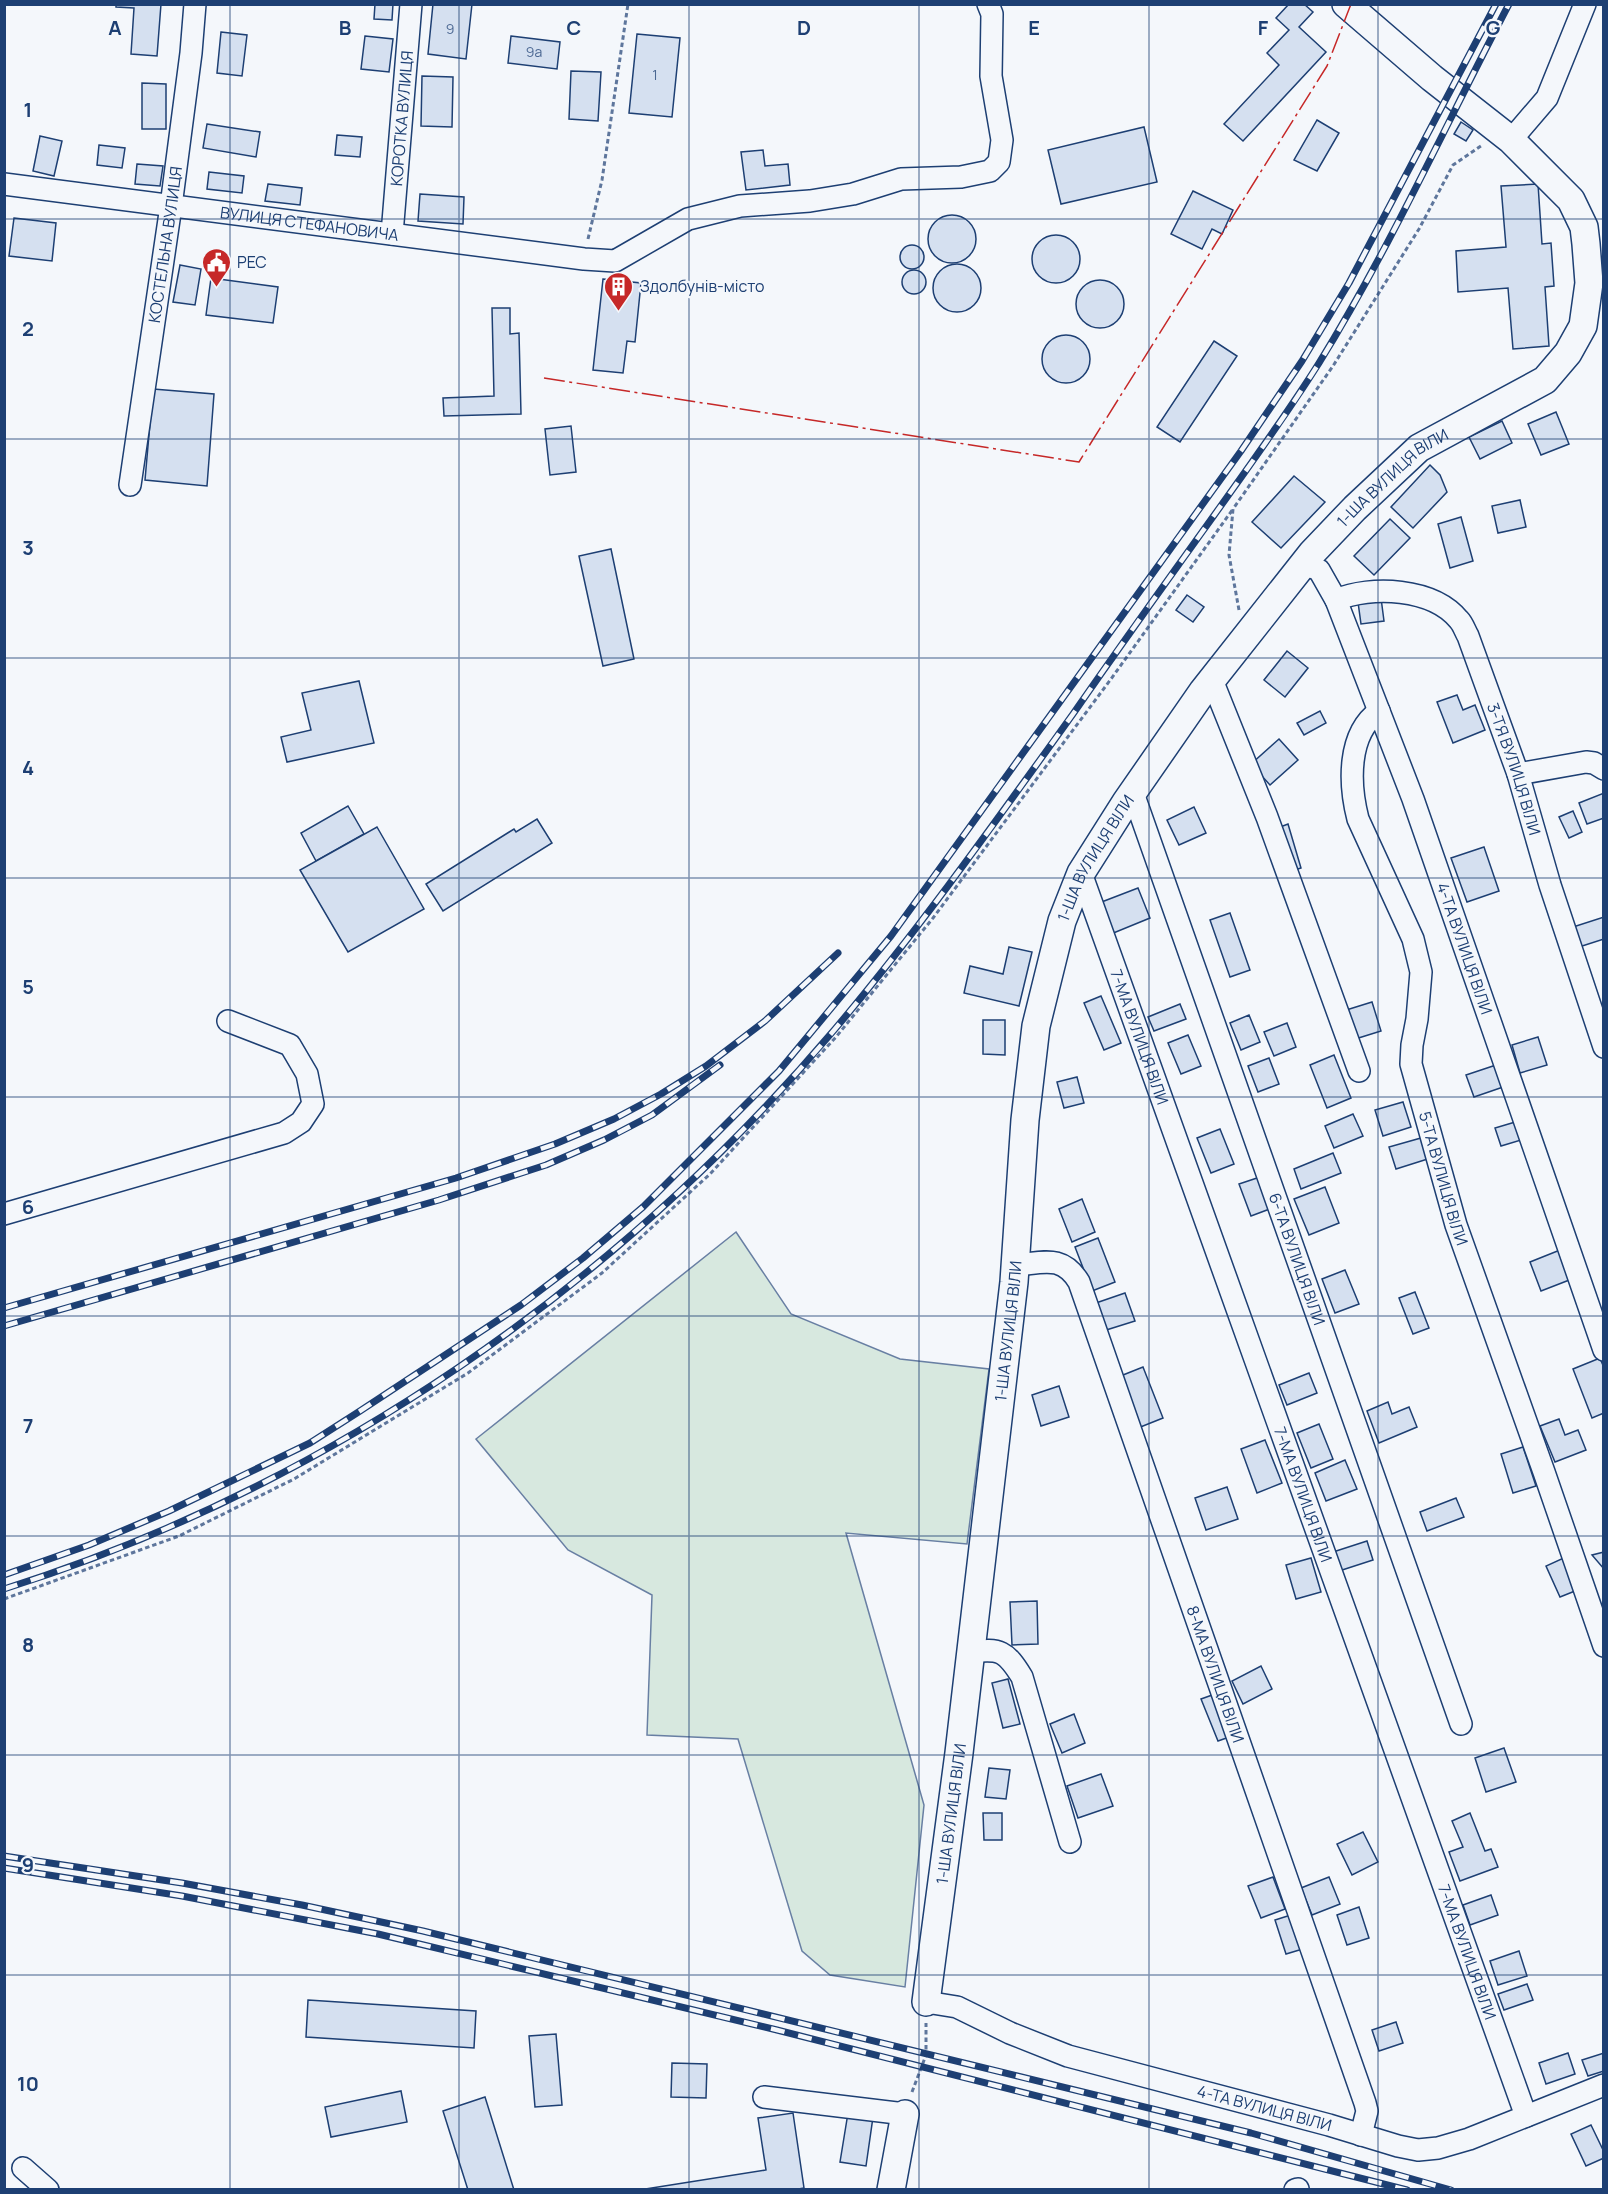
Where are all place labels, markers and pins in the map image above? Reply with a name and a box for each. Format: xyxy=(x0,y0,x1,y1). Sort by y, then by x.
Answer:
public building icon: РЕС xyxy=(200,246,232,288)
place label: РЕС xyxy=(237,251,267,273)
building icon: Здолбунів-місто xyxy=(603,270,635,312)
place label: Здолбунів-місто xyxy=(640,275,765,297)

